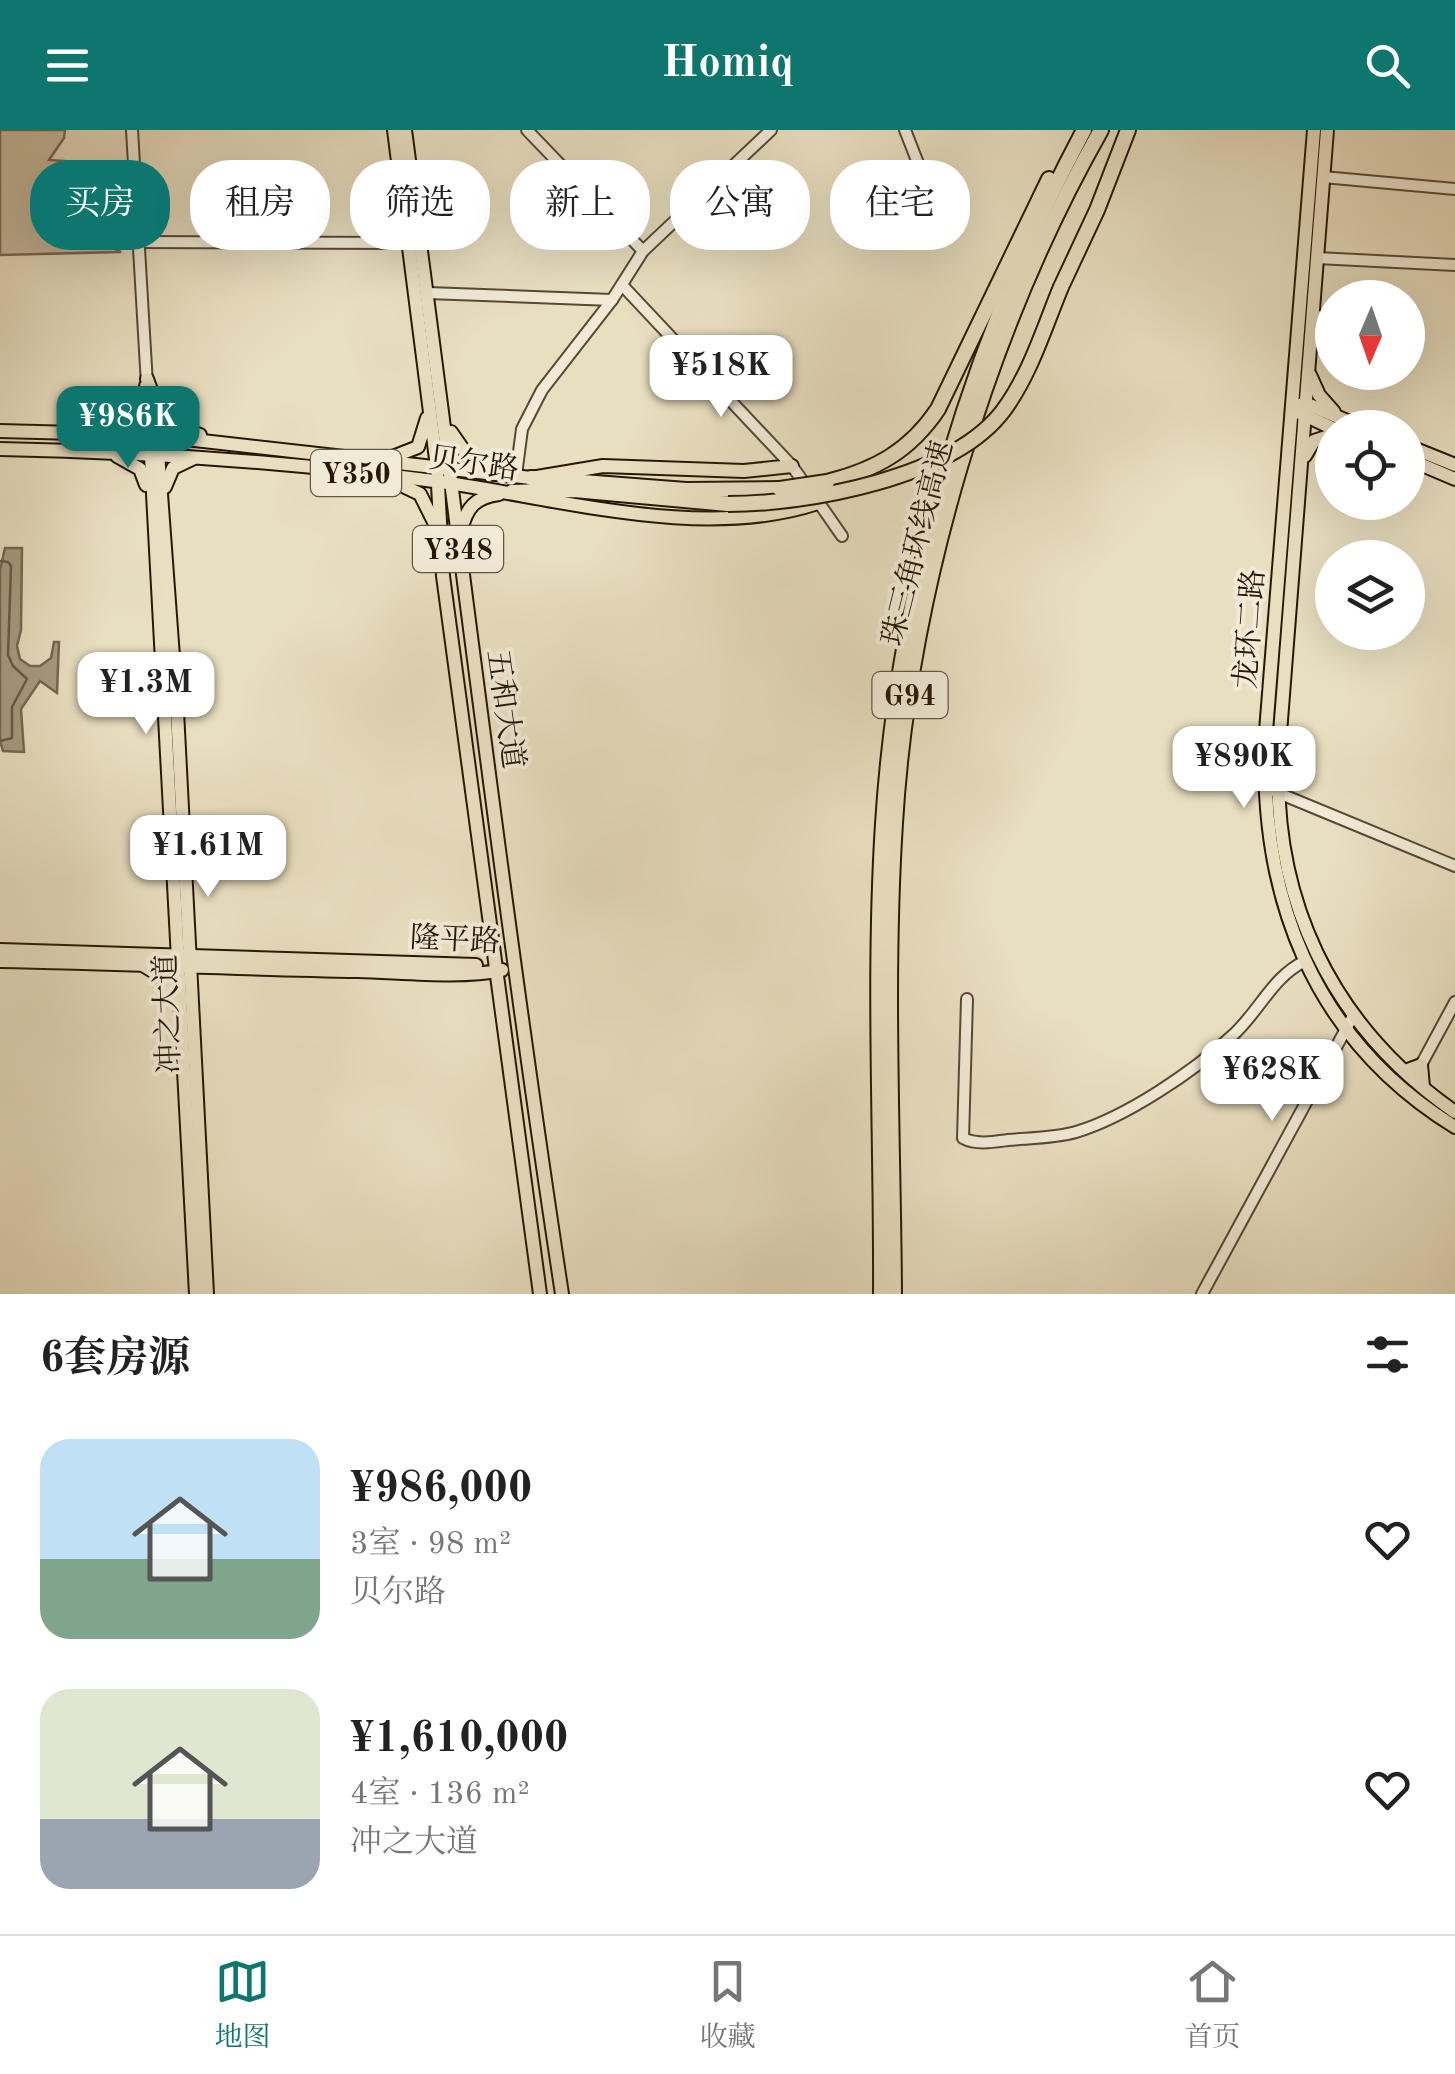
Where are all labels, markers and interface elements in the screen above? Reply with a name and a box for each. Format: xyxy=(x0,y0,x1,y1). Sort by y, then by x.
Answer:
icon: menu xyxy=(40,38,95,93)
icon: search xyxy=(1360,38,1415,93)
text: Homiq xyxy=(661,42,794,87)
chip: 买房 xyxy=(30,160,170,250)
chip: 租房 xyxy=(190,160,330,250)
chip: 筛选 xyxy=(350,160,490,250)
chip: 新上 xyxy=(510,160,650,250)
chip: 公寓 xyxy=(670,160,810,250)
chip: 住宅 xyxy=(830,160,970,250)
north arrow xyxy=(1315,280,1425,390)
map controls xyxy=(1315,280,1425,650)
pin: ¥518K xyxy=(651,335,791,420)
text: ¥518K xyxy=(672,351,770,383)
pin: ¥986K xyxy=(58,386,198,471)
text: ¥986K xyxy=(79,402,177,434)
button: locate xyxy=(1315,410,1425,520)
street label: 珠三角环线高速 xyxy=(876,437,959,649)
street label: 贝尔路 xyxy=(427,441,521,486)
road number: Y350 xyxy=(311,450,401,496)
road number: Y348 xyxy=(413,526,503,572)
button: layers xyxy=(1315,540,1425,650)
street label: 龙环二路 xyxy=(1229,568,1270,690)
street label: 五和大道 xyxy=(481,647,530,771)
pin: ¥1.3M xyxy=(76,652,216,737)
text: ¥1.3M xyxy=(99,668,193,700)
road number: G94 xyxy=(872,672,948,718)
pin: ¥890K xyxy=(1174,726,1314,811)
text: ¥890K xyxy=(1195,742,1293,774)
pin: ¥1.61M xyxy=(127,815,289,900)
text: ¥1.61M xyxy=(152,831,264,863)
street label: 隆平路 xyxy=(409,921,501,958)
street label: 冲之大道 xyxy=(149,953,186,1075)
pin: ¥628K xyxy=(1202,1039,1342,1124)
text: ¥628K xyxy=(1223,1055,1321,1087)
icon: filters xyxy=(1360,1327,1415,1382)
text: 6套房源 xyxy=(40,1339,190,1381)
text: ¥986,000 xyxy=(350,1469,532,1511)
icon: home xyxy=(120,1479,240,1599)
icon: heart xyxy=(1360,1512,1415,1567)
text: 3室 · 98 m² xyxy=(350,1529,511,1561)
text: 贝尔路 xyxy=(350,1578,446,1610)
text: ¥1,610,000 xyxy=(350,1719,568,1761)
icon: home xyxy=(120,1729,240,1849)
icon: heart xyxy=(1360,1762,1415,1817)
text: 4室 · 136 m² xyxy=(350,1779,530,1811)
text: 冲之大道 xyxy=(350,1828,478,1860)
tab: 地图 xyxy=(214,1954,271,2057)
tab: 收藏 xyxy=(699,1954,756,2057)
tab: 首页 xyxy=(1184,1954,1241,2057)

